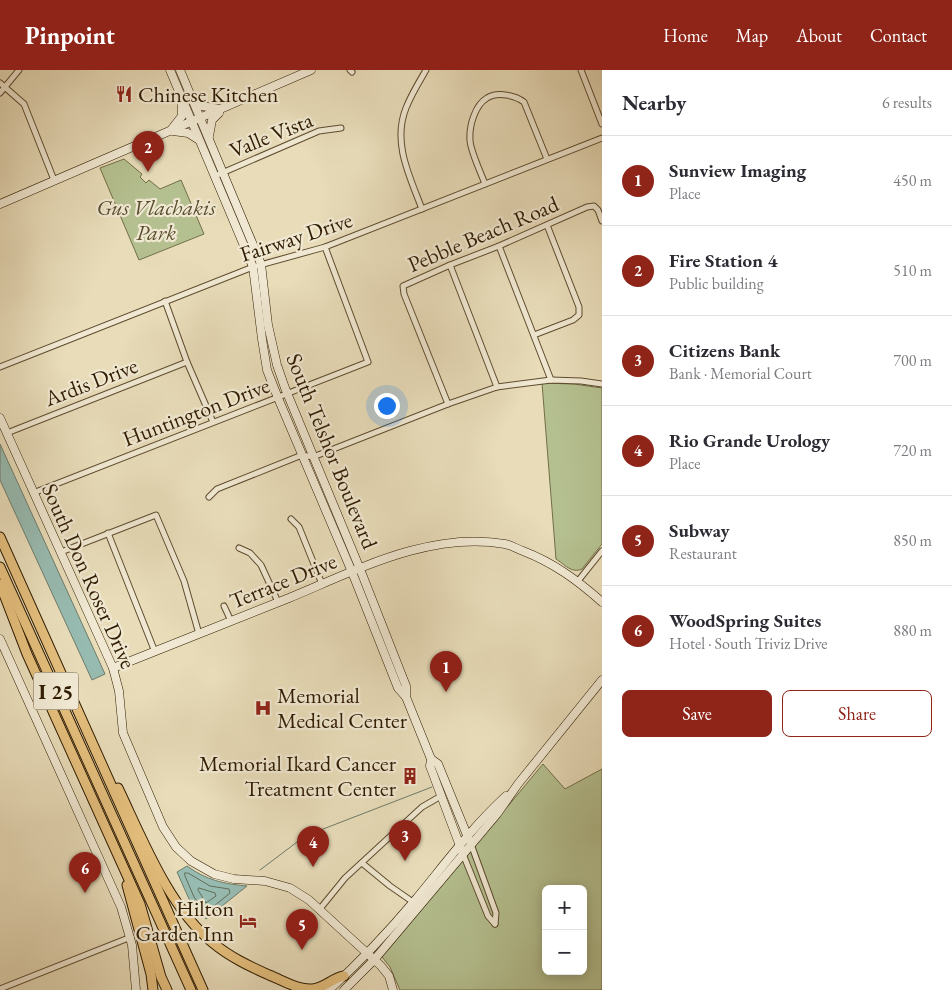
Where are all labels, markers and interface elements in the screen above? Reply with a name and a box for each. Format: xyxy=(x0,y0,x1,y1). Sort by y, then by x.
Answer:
text: Pinpoint xyxy=(25,20,115,51)
text: Home xyxy=(663,24,708,47)
text: Map xyxy=(736,24,768,47)
text: About xyxy=(796,24,842,47)
text: Contact xyxy=(870,24,927,47)
place label: Chinese Kitchen xyxy=(138,80,279,109)
restaurant icon: Chinese Kitchen xyxy=(114,84,134,104)
text: Nearby xyxy=(622,89,686,116)
text: 6 results xyxy=(882,92,932,113)
street label: Valle Vista xyxy=(225,105,317,165)
pin: 2 xyxy=(132,131,164,172)
text: Sunview Imaging xyxy=(669,158,806,183)
text: 1 xyxy=(634,170,642,191)
text: 450 m xyxy=(893,170,932,191)
text: Place xyxy=(669,183,701,204)
street label: Pebble Beach Road xyxy=(403,189,564,279)
park label: Gus Vlachakis Park xyxy=(97,193,216,247)
street label: Fairway Drive xyxy=(236,205,356,269)
text: Fire Station 4 xyxy=(669,248,777,273)
text: 2 xyxy=(634,260,642,281)
text: 510 m xyxy=(893,260,932,281)
text: Public building xyxy=(669,273,764,294)
text: Citizens Bank xyxy=(669,338,780,363)
street label: South Telshor Boulevard xyxy=(279,349,385,554)
text: 3 xyxy=(634,350,642,371)
text: 700 m xyxy=(893,350,932,371)
street label: Ardis Drive xyxy=(39,351,142,413)
text: Bank · Memorial Court xyxy=(669,363,812,384)
street label: Huntington Drive xyxy=(118,370,274,453)
your location xyxy=(374,393,400,419)
text: Rio Grande Urology xyxy=(669,428,830,453)
text: 4 xyxy=(634,440,642,461)
text: 720 m xyxy=(893,440,932,461)
text: Place xyxy=(669,453,701,474)
street label: South Don Roser Drive xyxy=(35,479,143,674)
text: Subway xyxy=(669,518,730,543)
text: 5 xyxy=(634,530,642,551)
text: 850 m xyxy=(893,530,932,551)
text: Restaurant xyxy=(669,543,737,564)
street label: Terrace Drive xyxy=(225,546,341,616)
text: WoodSpring Suites xyxy=(669,608,821,633)
text: 6 xyxy=(634,620,642,641)
text: 880 m xyxy=(893,620,932,641)
text: Hotel · South Triviz Drive xyxy=(669,633,828,654)
pin: 1 xyxy=(430,651,462,692)
road number: I 25 xyxy=(34,672,78,710)
place label: Memorial Medical Center xyxy=(277,681,408,735)
button: Save xyxy=(622,690,772,737)
button: Share xyxy=(782,690,932,737)
hospital icon: Memorial Medical Center xyxy=(253,698,273,718)
place label: Memorial Ikard Cancer Treatment Center xyxy=(199,749,397,803)
building icon: Memorial Ikard Cancer Treatment Center xyxy=(400,766,420,786)
pin: 3 xyxy=(389,820,421,861)
pin: 4 xyxy=(297,826,329,867)
pin: 6 xyxy=(69,852,101,893)
map controls xyxy=(542,885,587,975)
button: + xyxy=(542,885,587,930)
place label: Hilton Garden Inn xyxy=(135,894,234,948)
pin: 5 xyxy=(286,909,318,950)
hotel icon: Hilton Garden Inn xyxy=(238,911,258,931)
button: − xyxy=(542,930,587,975)

